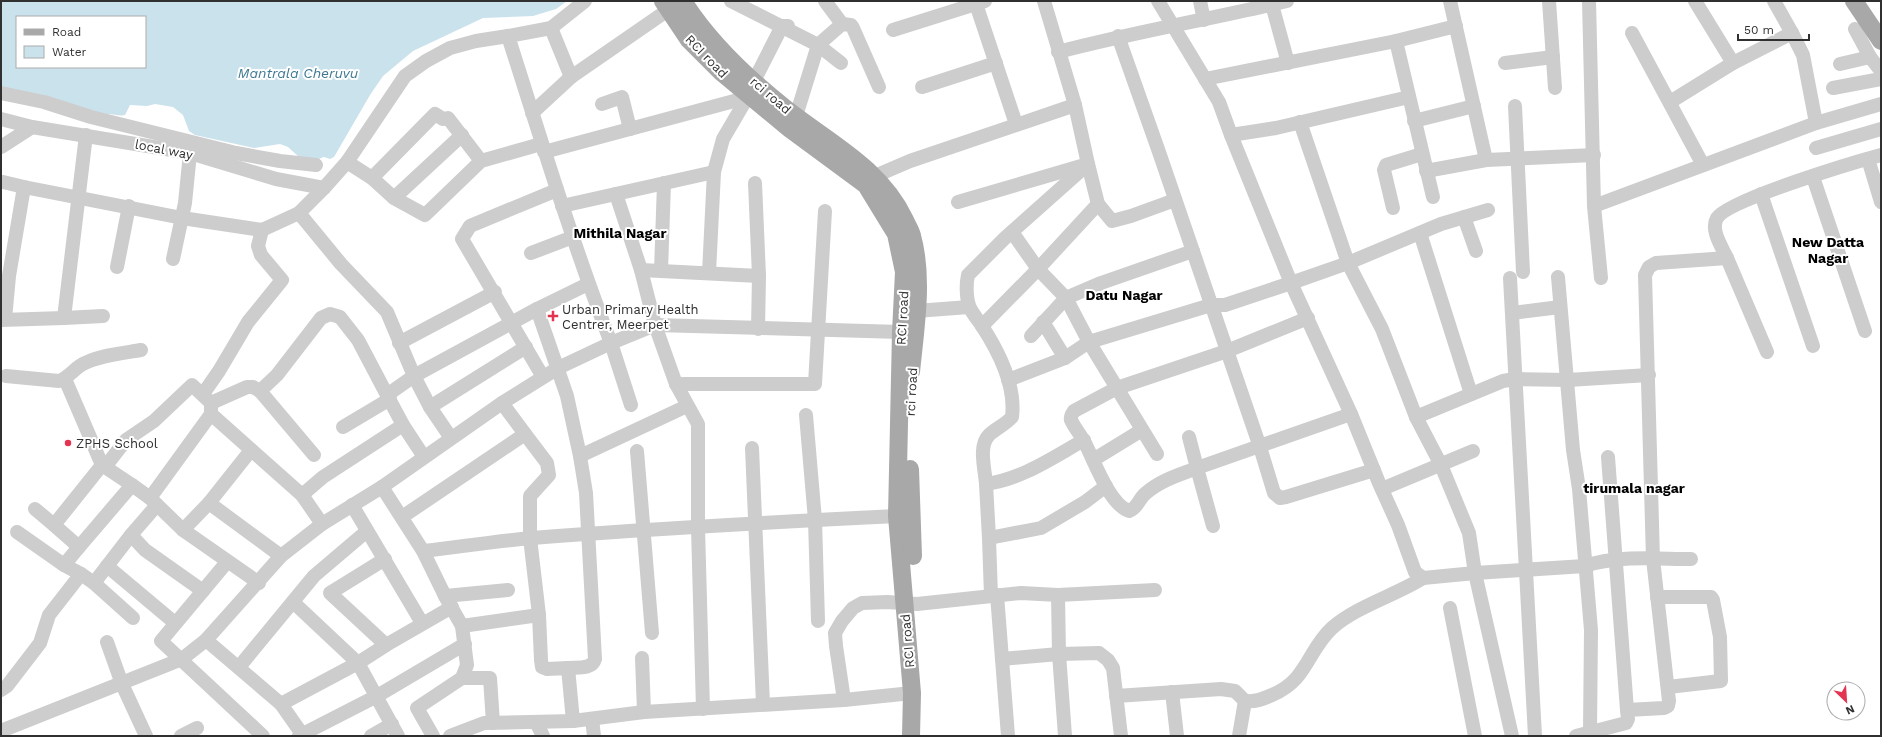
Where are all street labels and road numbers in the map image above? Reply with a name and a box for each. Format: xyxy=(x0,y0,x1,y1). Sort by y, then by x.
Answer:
street label: RCI road xyxy=(682,32,731,81)
street label: rci road xyxy=(747,74,794,117)
street label: local way xyxy=(134,137,194,162)
street label: RCI road xyxy=(894,291,911,345)
street label: rci road xyxy=(903,367,920,417)
street label: RCI road xyxy=(898,613,917,669)

